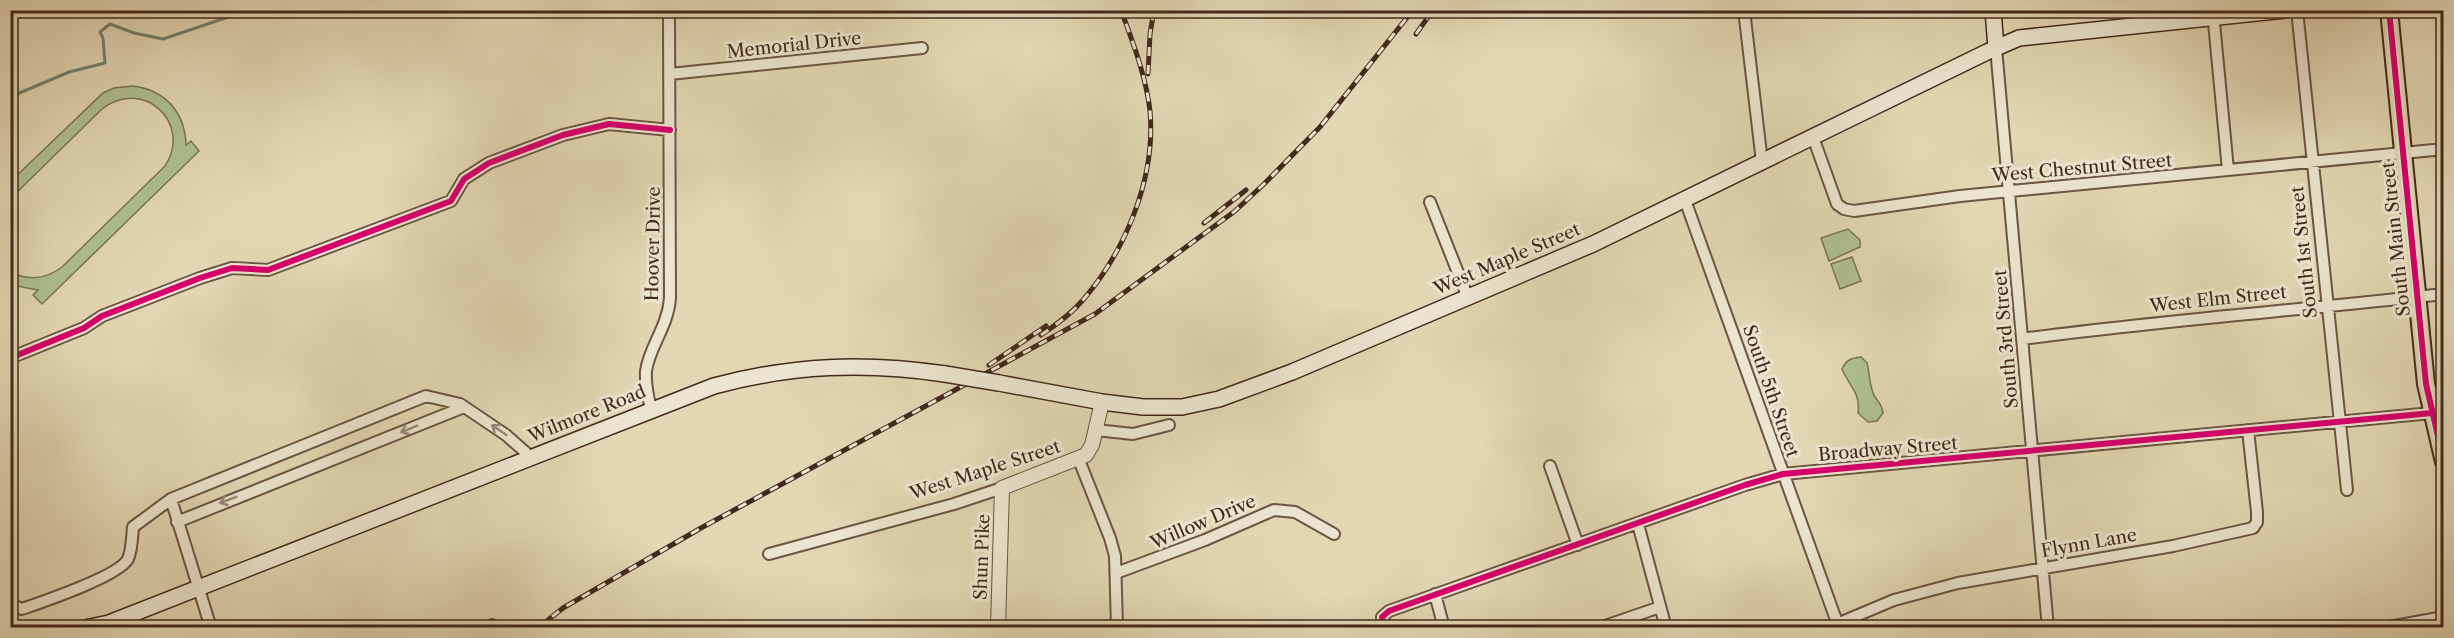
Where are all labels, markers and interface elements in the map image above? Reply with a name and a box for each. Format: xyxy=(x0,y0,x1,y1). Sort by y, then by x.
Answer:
street label: Memorial Drive xyxy=(726,27,862,63)
street label: West Chestnut Street xyxy=(1990,149,2174,187)
street label: South Main Street xyxy=(2377,160,2415,317)
street label: South 1st Street xyxy=(2286,184,2322,319)
street label: Hoover Drive xyxy=(641,186,665,302)
street label: West Maple Street xyxy=(1430,218,1584,300)
street label: South 3rd Street xyxy=(1989,268,2023,409)
street label: West Elm Street xyxy=(2147,281,2288,317)
street label: South 5th Street xyxy=(1738,322,1804,461)
street label: Wilmore Road xyxy=(524,380,649,448)
one-way arrow xyxy=(401,424,419,435)
one-way arrow xyxy=(491,424,508,436)
street label: Broadway Street xyxy=(1817,432,1959,466)
street label: West Maple Street xyxy=(906,435,1064,505)
street label: Willow Drive xyxy=(1146,490,1259,554)
one-way arrow xyxy=(219,496,238,507)
street label: Shun Pike xyxy=(969,513,995,601)
street label: Flynn Lane xyxy=(2039,524,2139,562)

